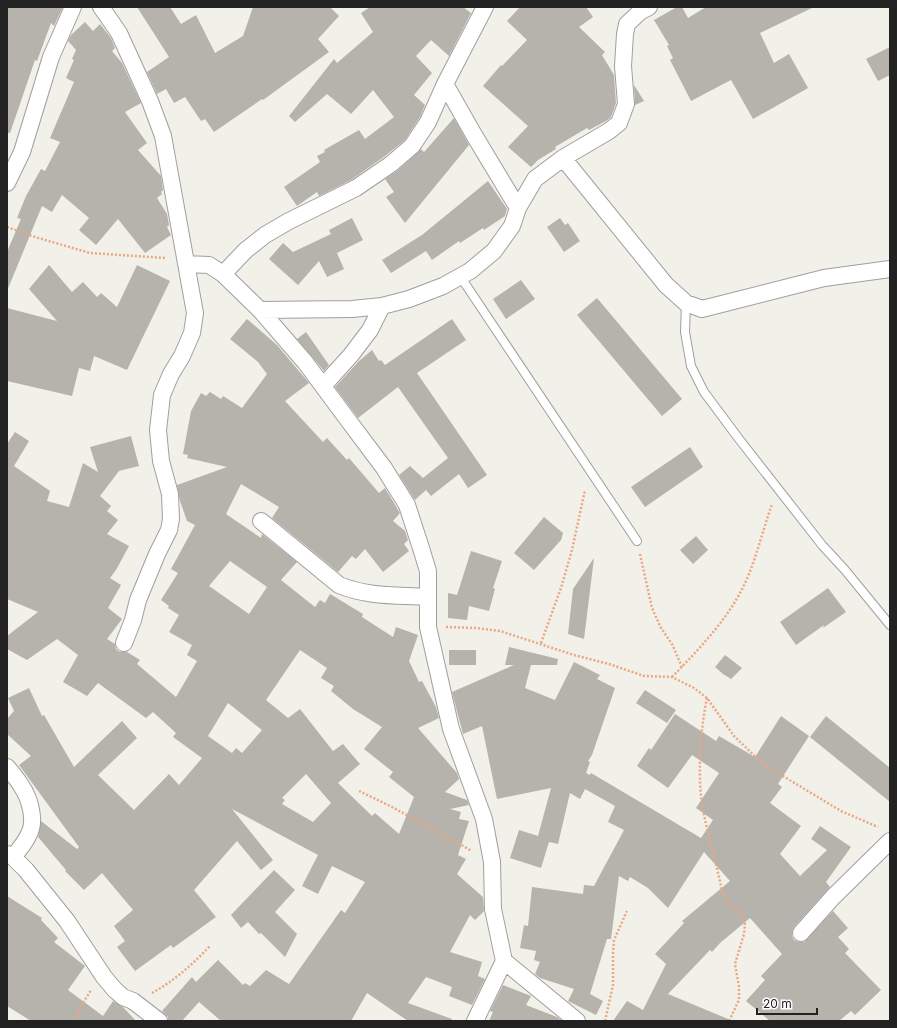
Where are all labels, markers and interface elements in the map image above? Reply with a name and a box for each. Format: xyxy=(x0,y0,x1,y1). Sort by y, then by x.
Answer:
scale bar xyxy=(757,990,817,1016)
text: 20 m xyxy=(763,996,792,1011)

